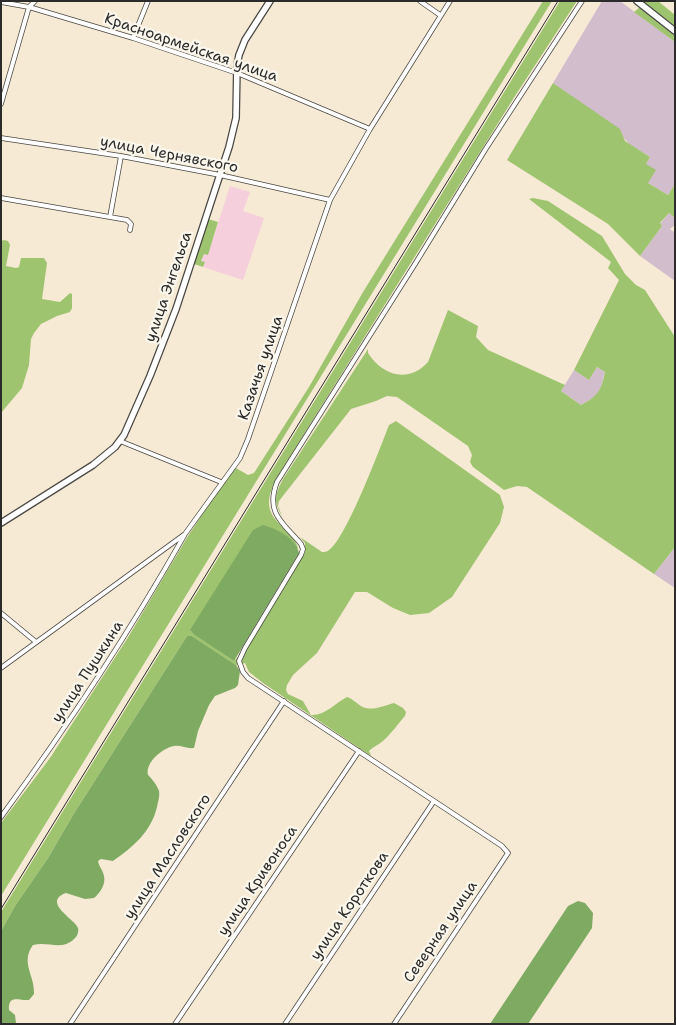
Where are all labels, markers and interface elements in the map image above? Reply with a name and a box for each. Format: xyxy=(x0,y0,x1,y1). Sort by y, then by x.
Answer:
street label: Красноармейская улица xyxy=(102,10,280,86)
street label: улица Чернявского xyxy=(98,133,240,177)
street label: улица Энгельса xyxy=(142,229,196,345)
street label: Казачья улица xyxy=(235,313,287,423)
street label: улица Пушкина xyxy=(48,618,128,726)
street label: улица Масловского xyxy=(121,791,215,923)
street label: улица Кривоноса xyxy=(214,822,302,940)
street label: улица Короткова xyxy=(307,848,393,964)
street label: Северная улица xyxy=(400,878,482,986)

